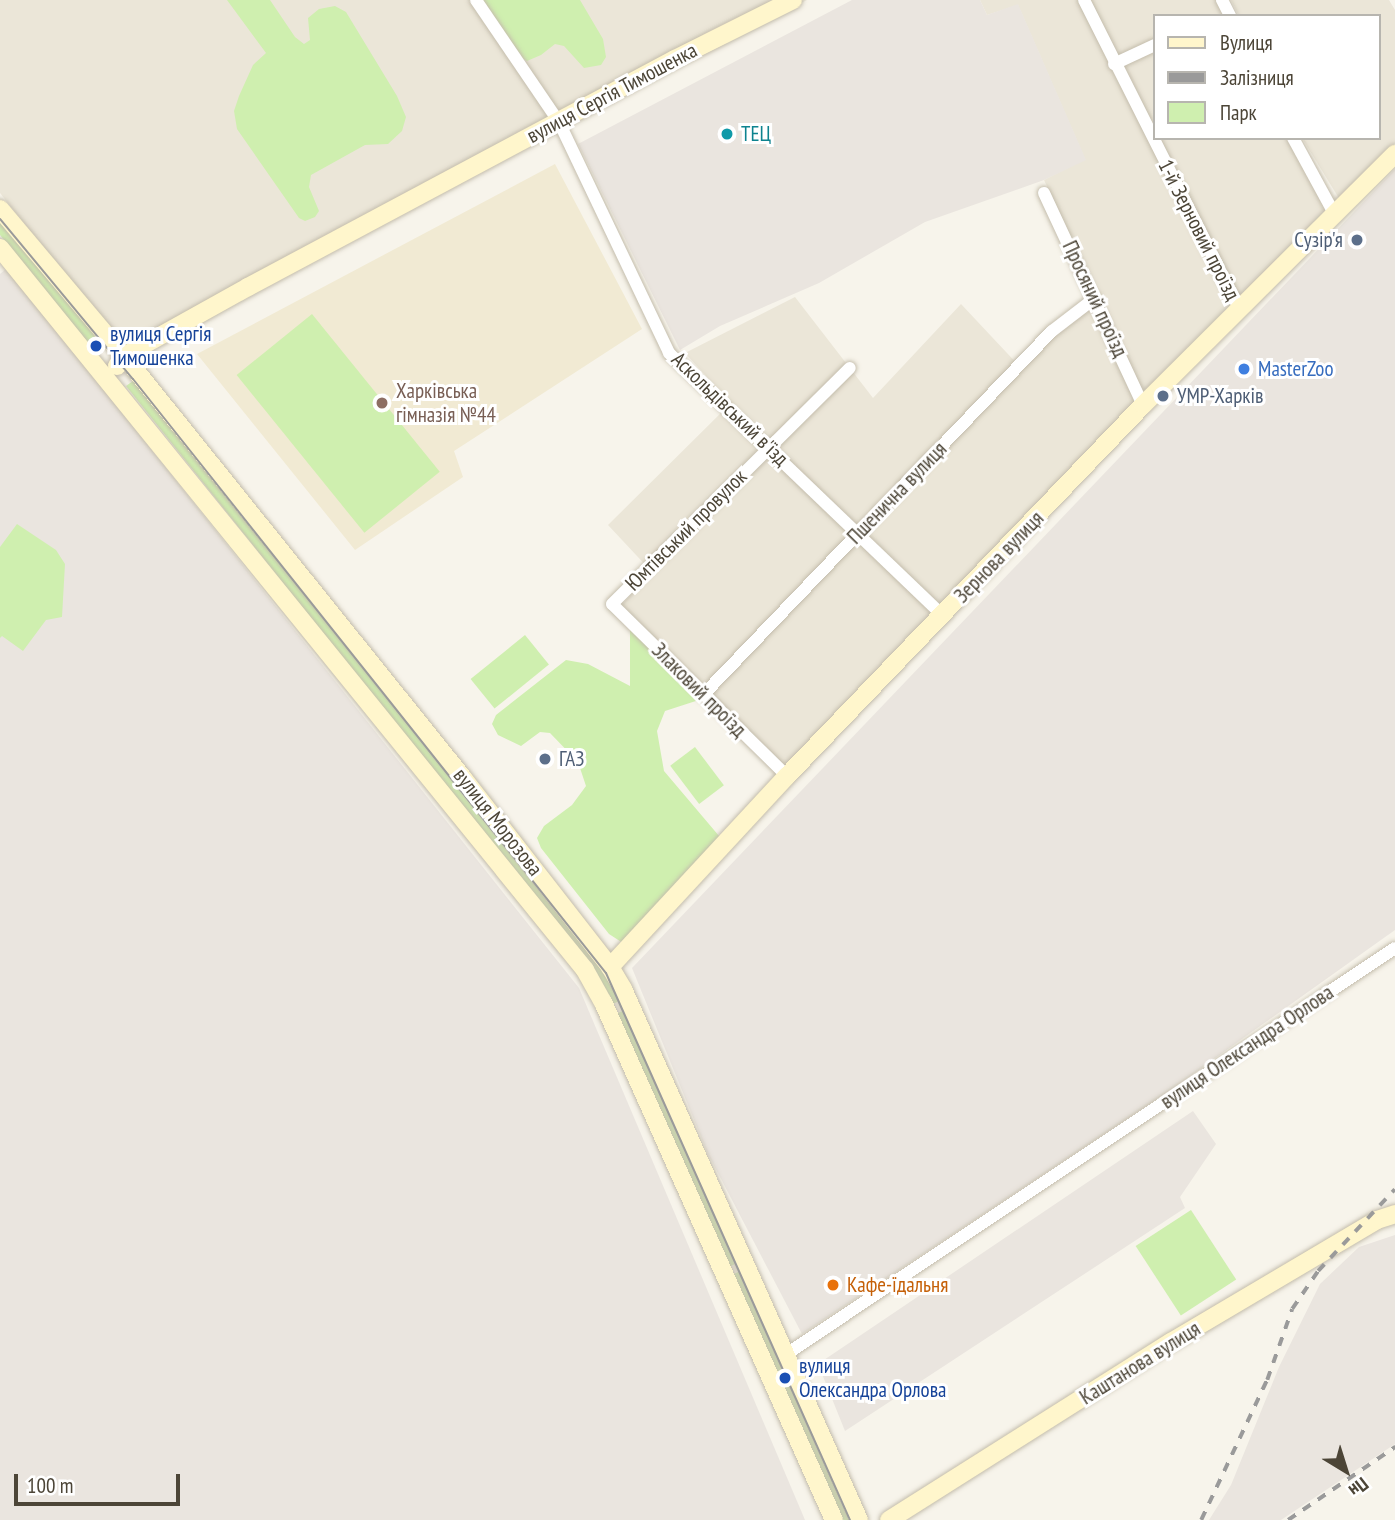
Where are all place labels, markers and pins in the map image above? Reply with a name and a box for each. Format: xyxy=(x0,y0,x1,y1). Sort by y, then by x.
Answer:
place label: ТЕЦ xyxy=(741,121,771,147)
marker: ТЕЦ xyxy=(719,126,735,142)
place label: Сузір'я xyxy=(1294,227,1343,253)
marker: Сузір'я xyxy=(1349,232,1365,248)
place label: вулиця Сергія Тимошенка xyxy=(110,321,211,371)
marker: вулиця Сергія Тимошенка xyxy=(88,338,104,354)
place label: MasterZoo xyxy=(1258,356,1333,382)
marker: MasterZoo xyxy=(1236,361,1252,377)
place label: Харківська гімназія №44 xyxy=(396,378,496,428)
place label: УМР-Харків xyxy=(1177,383,1263,409)
marker: УМР-Харків xyxy=(1155,388,1171,404)
marker: Харківська гімназія №44 xyxy=(374,395,390,411)
place label: ГАЗ xyxy=(559,746,584,772)
marker: ГАЗ xyxy=(537,751,553,767)
place label: Кафе-їдальня xyxy=(847,1272,948,1298)
marker: Кафе-їдальня xyxy=(825,1277,841,1293)
place label: вулиця Олександра Орлова xyxy=(799,1353,947,1403)
marker: вулиця Олександра Орлова xyxy=(777,1370,793,1386)

